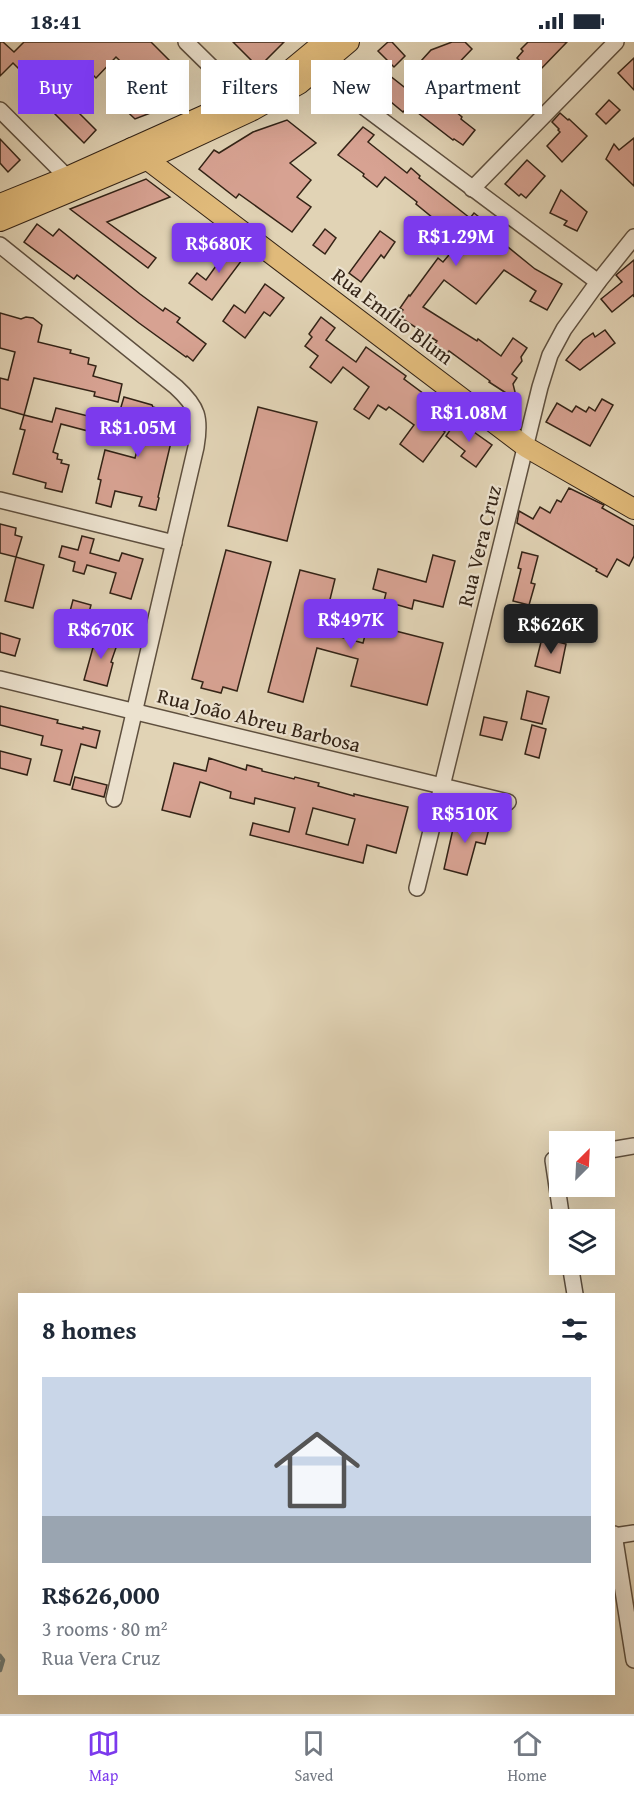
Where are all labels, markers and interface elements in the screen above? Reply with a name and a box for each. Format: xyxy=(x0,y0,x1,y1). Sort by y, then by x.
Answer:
text: 18:41 xyxy=(30,5,82,37)
chip: Buy xyxy=(18,60,94,114)
chip: Rent xyxy=(106,60,189,114)
chip: Filters xyxy=(201,60,299,114)
chip: New xyxy=(311,60,392,114)
chip: Apartment xyxy=(404,60,542,114)
pin: R$1.29M xyxy=(401,216,511,267)
text: R$1.29M xyxy=(418,221,494,250)
pin: R$680K xyxy=(170,223,268,274)
text: R$680K xyxy=(186,228,252,257)
street label: Rua Emílio Blum xyxy=(326,260,460,372)
pin: R$1.08M xyxy=(414,392,524,443)
text: R$1.08M xyxy=(431,397,507,426)
pin: R$1.05M xyxy=(83,407,193,458)
text: R$1.05M xyxy=(100,412,176,441)
street label: Rua Vera Cruz xyxy=(449,482,509,610)
pin: R$497K xyxy=(302,599,400,650)
text: R$497K xyxy=(318,604,384,633)
pin: R$626K xyxy=(502,604,600,655)
pin: R$670K xyxy=(52,609,150,660)
text: R$626K xyxy=(518,609,584,638)
text: R$670K xyxy=(68,614,134,643)
street label: Rua João Abreu Barbosa xyxy=(154,680,364,760)
pin: R$510K xyxy=(416,793,514,844)
text: R$510K xyxy=(432,798,498,827)
north arrow xyxy=(549,1131,615,1197)
map controls xyxy=(549,1131,615,1275)
button: layers xyxy=(549,1209,615,1275)
text: 8 homes xyxy=(42,1310,137,1349)
icon: filters xyxy=(558,1313,591,1346)
icon: home xyxy=(263,1416,371,1524)
text: R$626,000 xyxy=(42,1575,160,1614)
text: 3 rooms · 80 m² xyxy=(42,1614,168,1643)
text: Rua Vera Cruz xyxy=(42,1643,160,1672)
tab: Map xyxy=(87,1727,120,1787)
tab: Saved xyxy=(294,1727,333,1787)
tab: Home xyxy=(507,1727,547,1787)

